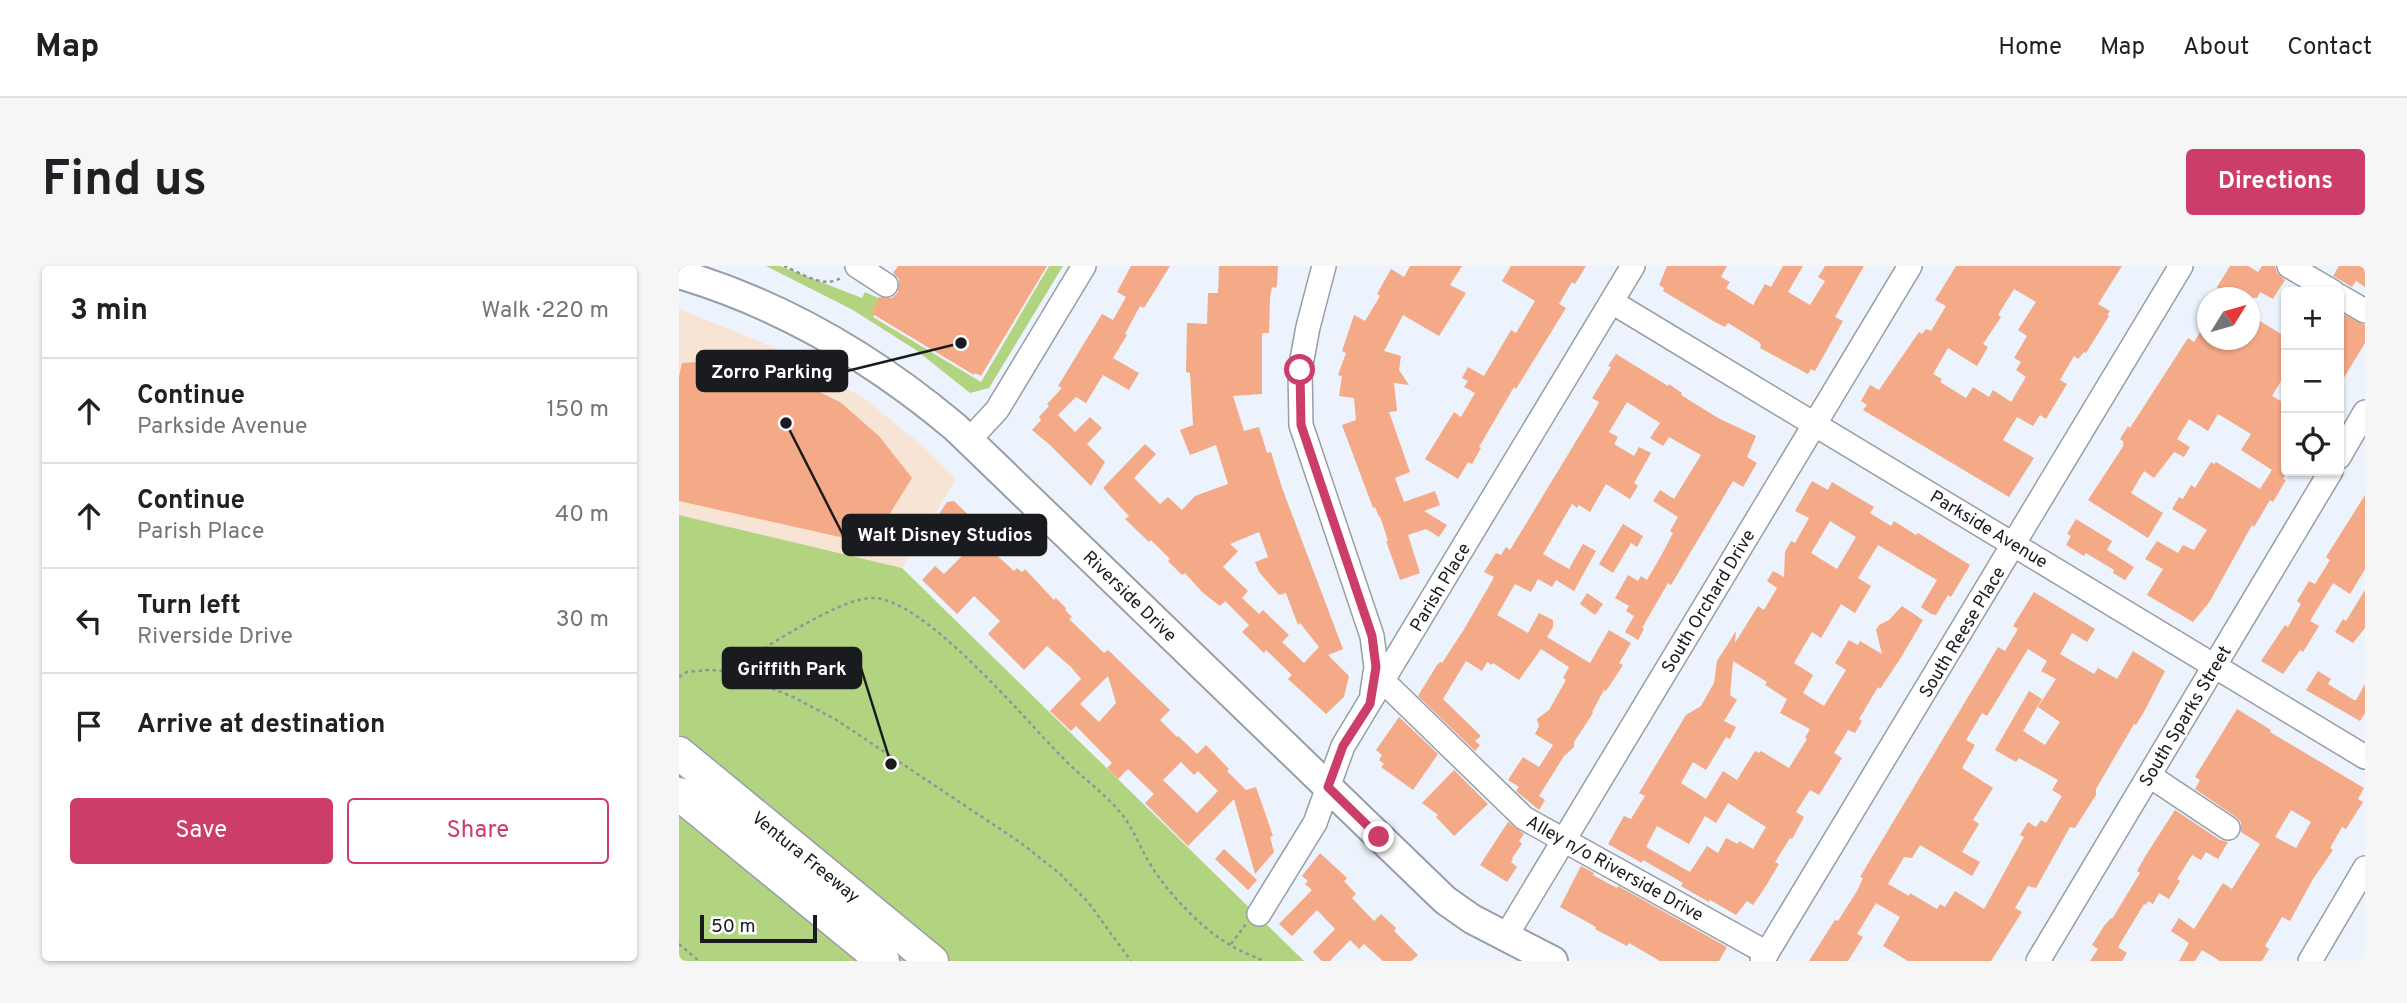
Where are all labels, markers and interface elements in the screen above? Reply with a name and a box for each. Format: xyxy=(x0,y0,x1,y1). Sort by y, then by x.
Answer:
text: Map xyxy=(35,27,99,69)
text: Home xyxy=(1998,33,2062,63)
text: Map xyxy=(2100,33,2145,63)
text: About xyxy=(2183,33,2249,63)
text: Contact xyxy=(2287,33,2372,63)
button: Directions xyxy=(2186,149,2365,215)
text: Find us xyxy=(42,151,207,213)
north arrow xyxy=(2197,287,2260,350)
map controls xyxy=(2281,287,2344,476)
button: + xyxy=(2281,287,2344,350)
text: 3 min xyxy=(70,293,148,330)
text: Walk · 220 m xyxy=(481,297,609,326)
button: − xyxy=(2281,350,2344,413)
callout: Zorro Parking xyxy=(697,351,847,391)
route start xyxy=(1284,354,1315,385)
text: Zorro Parking xyxy=(711,361,833,385)
text: Continue xyxy=(137,380,245,413)
icon: ahead xyxy=(70,392,108,430)
text: 150 m xyxy=(547,396,609,425)
text: Parkside Avenue xyxy=(137,413,307,442)
button: locate xyxy=(2281,413,2344,476)
text: Continue xyxy=(137,485,245,518)
street label: Parkside Avenue xyxy=(1925,486,2051,574)
icon: ahead xyxy=(70,497,108,535)
text: 40 m xyxy=(555,501,609,530)
callout: Walt Disney Studios xyxy=(843,515,1046,555)
text: Parish Place xyxy=(137,518,264,547)
text: Walt Disney Studios xyxy=(857,524,1033,548)
street label: South Orchard Drive xyxy=(1657,526,1761,678)
street label: Parish Place xyxy=(1406,539,1477,636)
street label: Riverside Drive xyxy=(1077,546,1181,648)
street label: South Reese Place xyxy=(1915,563,2012,703)
text: Turn left xyxy=(137,590,241,623)
icon: left xyxy=(70,602,108,640)
text: 30 m xyxy=(556,606,609,635)
text: Riverside Drive xyxy=(137,623,293,652)
street label: South Sparks Street xyxy=(2135,642,2238,792)
callout: Griffith Park xyxy=(723,648,861,688)
text: Griffith Park xyxy=(737,658,847,682)
icon: arrive xyxy=(70,707,108,745)
text: Arrive at destination xyxy=(137,709,385,742)
button: Save xyxy=(70,798,333,864)
button: Share xyxy=(347,798,609,864)
street label: Ventura Freeway xyxy=(746,807,864,909)
street label: Alley n/o Riverside Drive xyxy=(1522,811,1707,928)
route end xyxy=(1363,821,1394,852)
scale bar xyxy=(700,912,817,944)
text: 50 m xyxy=(711,915,756,939)

